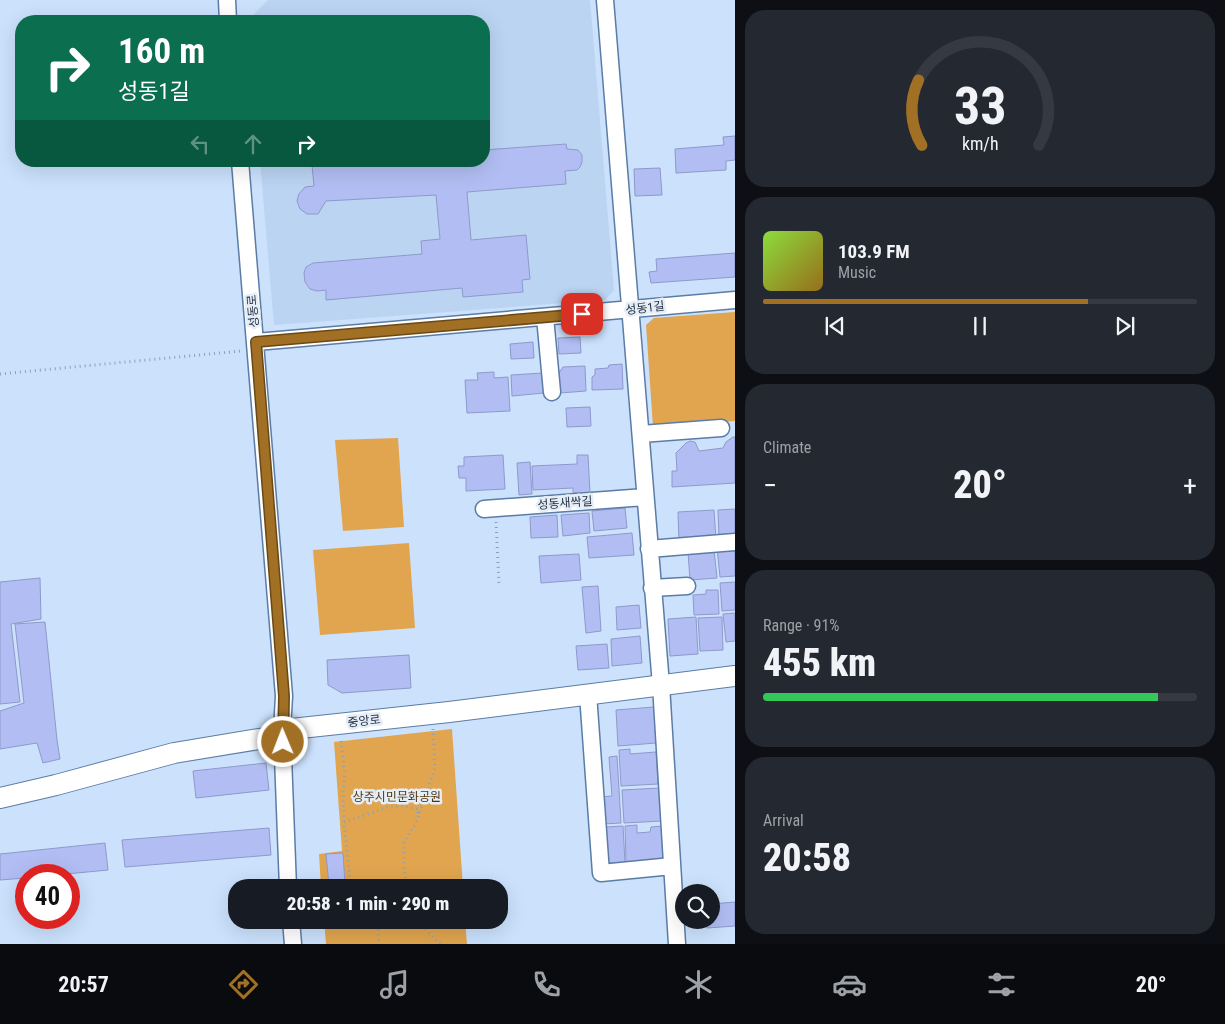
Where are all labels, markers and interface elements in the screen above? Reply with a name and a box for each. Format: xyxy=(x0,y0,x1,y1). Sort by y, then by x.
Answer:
text: 160 m xyxy=(118,31,205,72)
icon: right xyxy=(35,35,100,100)
text: 33 xyxy=(954,76,1006,137)
text: 성동1길 xyxy=(118,79,190,104)
icon: left xyxy=(186,130,214,158)
icon: ahead xyxy=(239,130,267,158)
icon: right xyxy=(292,130,320,158)
text: km/h xyxy=(962,133,998,154)
text: 103.9 FM xyxy=(838,240,910,263)
text: Music xyxy=(838,263,876,282)
pin xyxy=(561,293,603,335)
street label: 성동로 xyxy=(245,294,261,328)
street label: 성동1길 xyxy=(625,299,665,317)
icon: arrive xyxy=(568,300,596,328)
icon: previous xyxy=(821,312,849,340)
icon: pause xyxy=(966,312,994,340)
icon: next xyxy=(1111,312,1139,340)
text: Climate xyxy=(763,438,811,457)
text: 20° xyxy=(953,463,1007,507)
text: − xyxy=(763,469,777,502)
text: + xyxy=(1183,469,1197,502)
street label: 성동새싹길 xyxy=(537,494,593,512)
text: Range · 91% xyxy=(763,616,839,635)
text: 455 km xyxy=(763,641,876,685)
street label: 중앙로 xyxy=(347,712,381,730)
position arrow xyxy=(256,715,308,767)
park label: 상주시민문화공원 xyxy=(353,790,441,804)
text: Arrival xyxy=(763,811,804,830)
text: 20:58 xyxy=(763,836,851,880)
speed limit sign: 40 xyxy=(15,864,80,929)
map controls xyxy=(675,884,720,929)
button: search xyxy=(675,884,720,929)
text: 20:58 · 1 min · 290 m xyxy=(287,892,449,915)
icon: directions xyxy=(226,967,261,1002)
icon: music xyxy=(377,967,412,1002)
icon: phone xyxy=(529,967,564,1002)
icon: climate xyxy=(681,967,716,1002)
icon: car xyxy=(832,967,867,1002)
icon: filters xyxy=(984,967,1019,1002)
text: 20:57 xyxy=(58,972,109,997)
text: 20° xyxy=(1136,972,1167,997)

